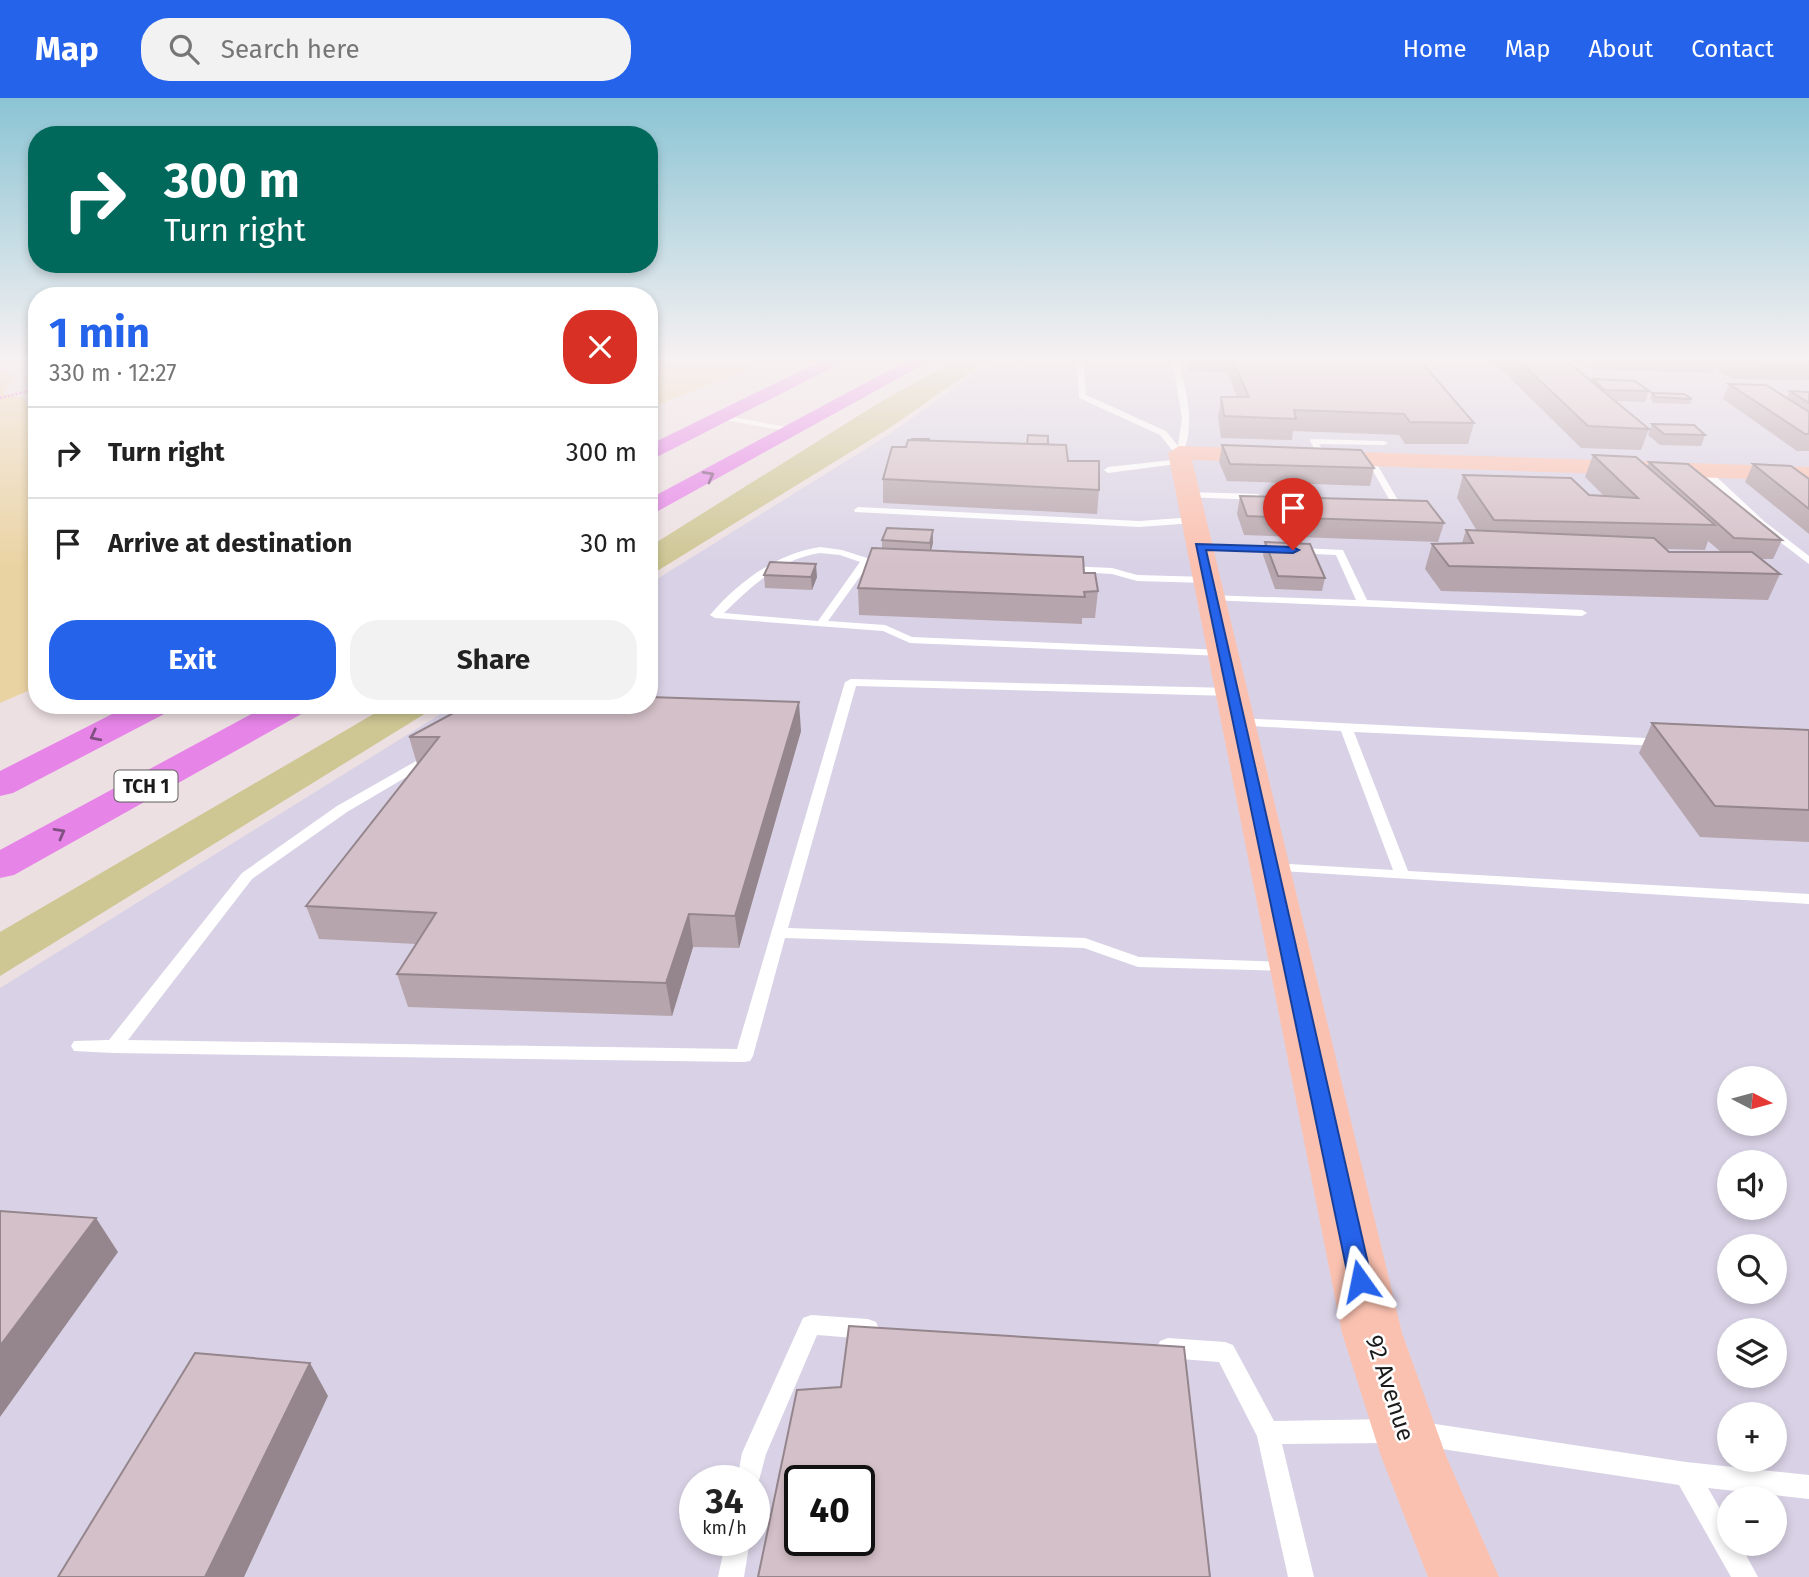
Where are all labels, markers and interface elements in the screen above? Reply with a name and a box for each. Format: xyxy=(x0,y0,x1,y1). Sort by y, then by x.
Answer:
search box xyxy=(141,18,631,81)
text: Map xyxy=(35,29,99,69)
icon: search xyxy=(165,30,203,68)
text: Search here xyxy=(221,34,360,65)
text: Home xyxy=(1403,35,1467,63)
text: Map xyxy=(1505,35,1551,63)
text: About xyxy=(1589,35,1653,63)
text: Contact xyxy=(1691,35,1774,63)
text: 300 m xyxy=(164,151,300,210)
icon: right xyxy=(49,154,140,245)
text: Turn right xyxy=(164,211,306,249)
text: 1 min xyxy=(49,308,150,358)
button: close xyxy=(563,310,637,384)
text: 330 m · 12:27 xyxy=(49,359,177,387)
icon: right xyxy=(49,434,87,472)
text: Turn right xyxy=(108,437,225,468)
text: 300 m xyxy=(566,437,637,468)
one-way arrow xyxy=(702,471,714,484)
pin xyxy=(1263,478,1323,550)
icon: arrive xyxy=(1274,489,1312,527)
icon: arrive xyxy=(49,525,87,563)
text: Arrive at destination xyxy=(108,528,352,559)
text: 30 m xyxy=(580,528,637,559)
button: Exit xyxy=(49,620,336,700)
button: Share xyxy=(350,620,637,700)
one-way arrow xyxy=(90,728,102,742)
road number: TCH 1 xyxy=(114,771,178,802)
one-way arrow xyxy=(53,828,65,841)
north arrow xyxy=(1717,1066,1787,1136)
map controls xyxy=(1717,1066,1787,1556)
button: sound xyxy=(1717,1150,1787,1220)
button: search xyxy=(1717,1234,1787,1304)
position arrow xyxy=(1323,1244,1397,1318)
button: layers xyxy=(1717,1318,1787,1388)
street label: 92 Avenue xyxy=(1360,1331,1420,1445)
button: + xyxy=(1717,1402,1787,1472)
speed limit sign: 40 xyxy=(784,1465,875,1556)
text: 34 xyxy=(706,1480,743,1522)
button: − xyxy=(1717,1486,1787,1556)
text: km/h xyxy=(702,1517,747,1539)

